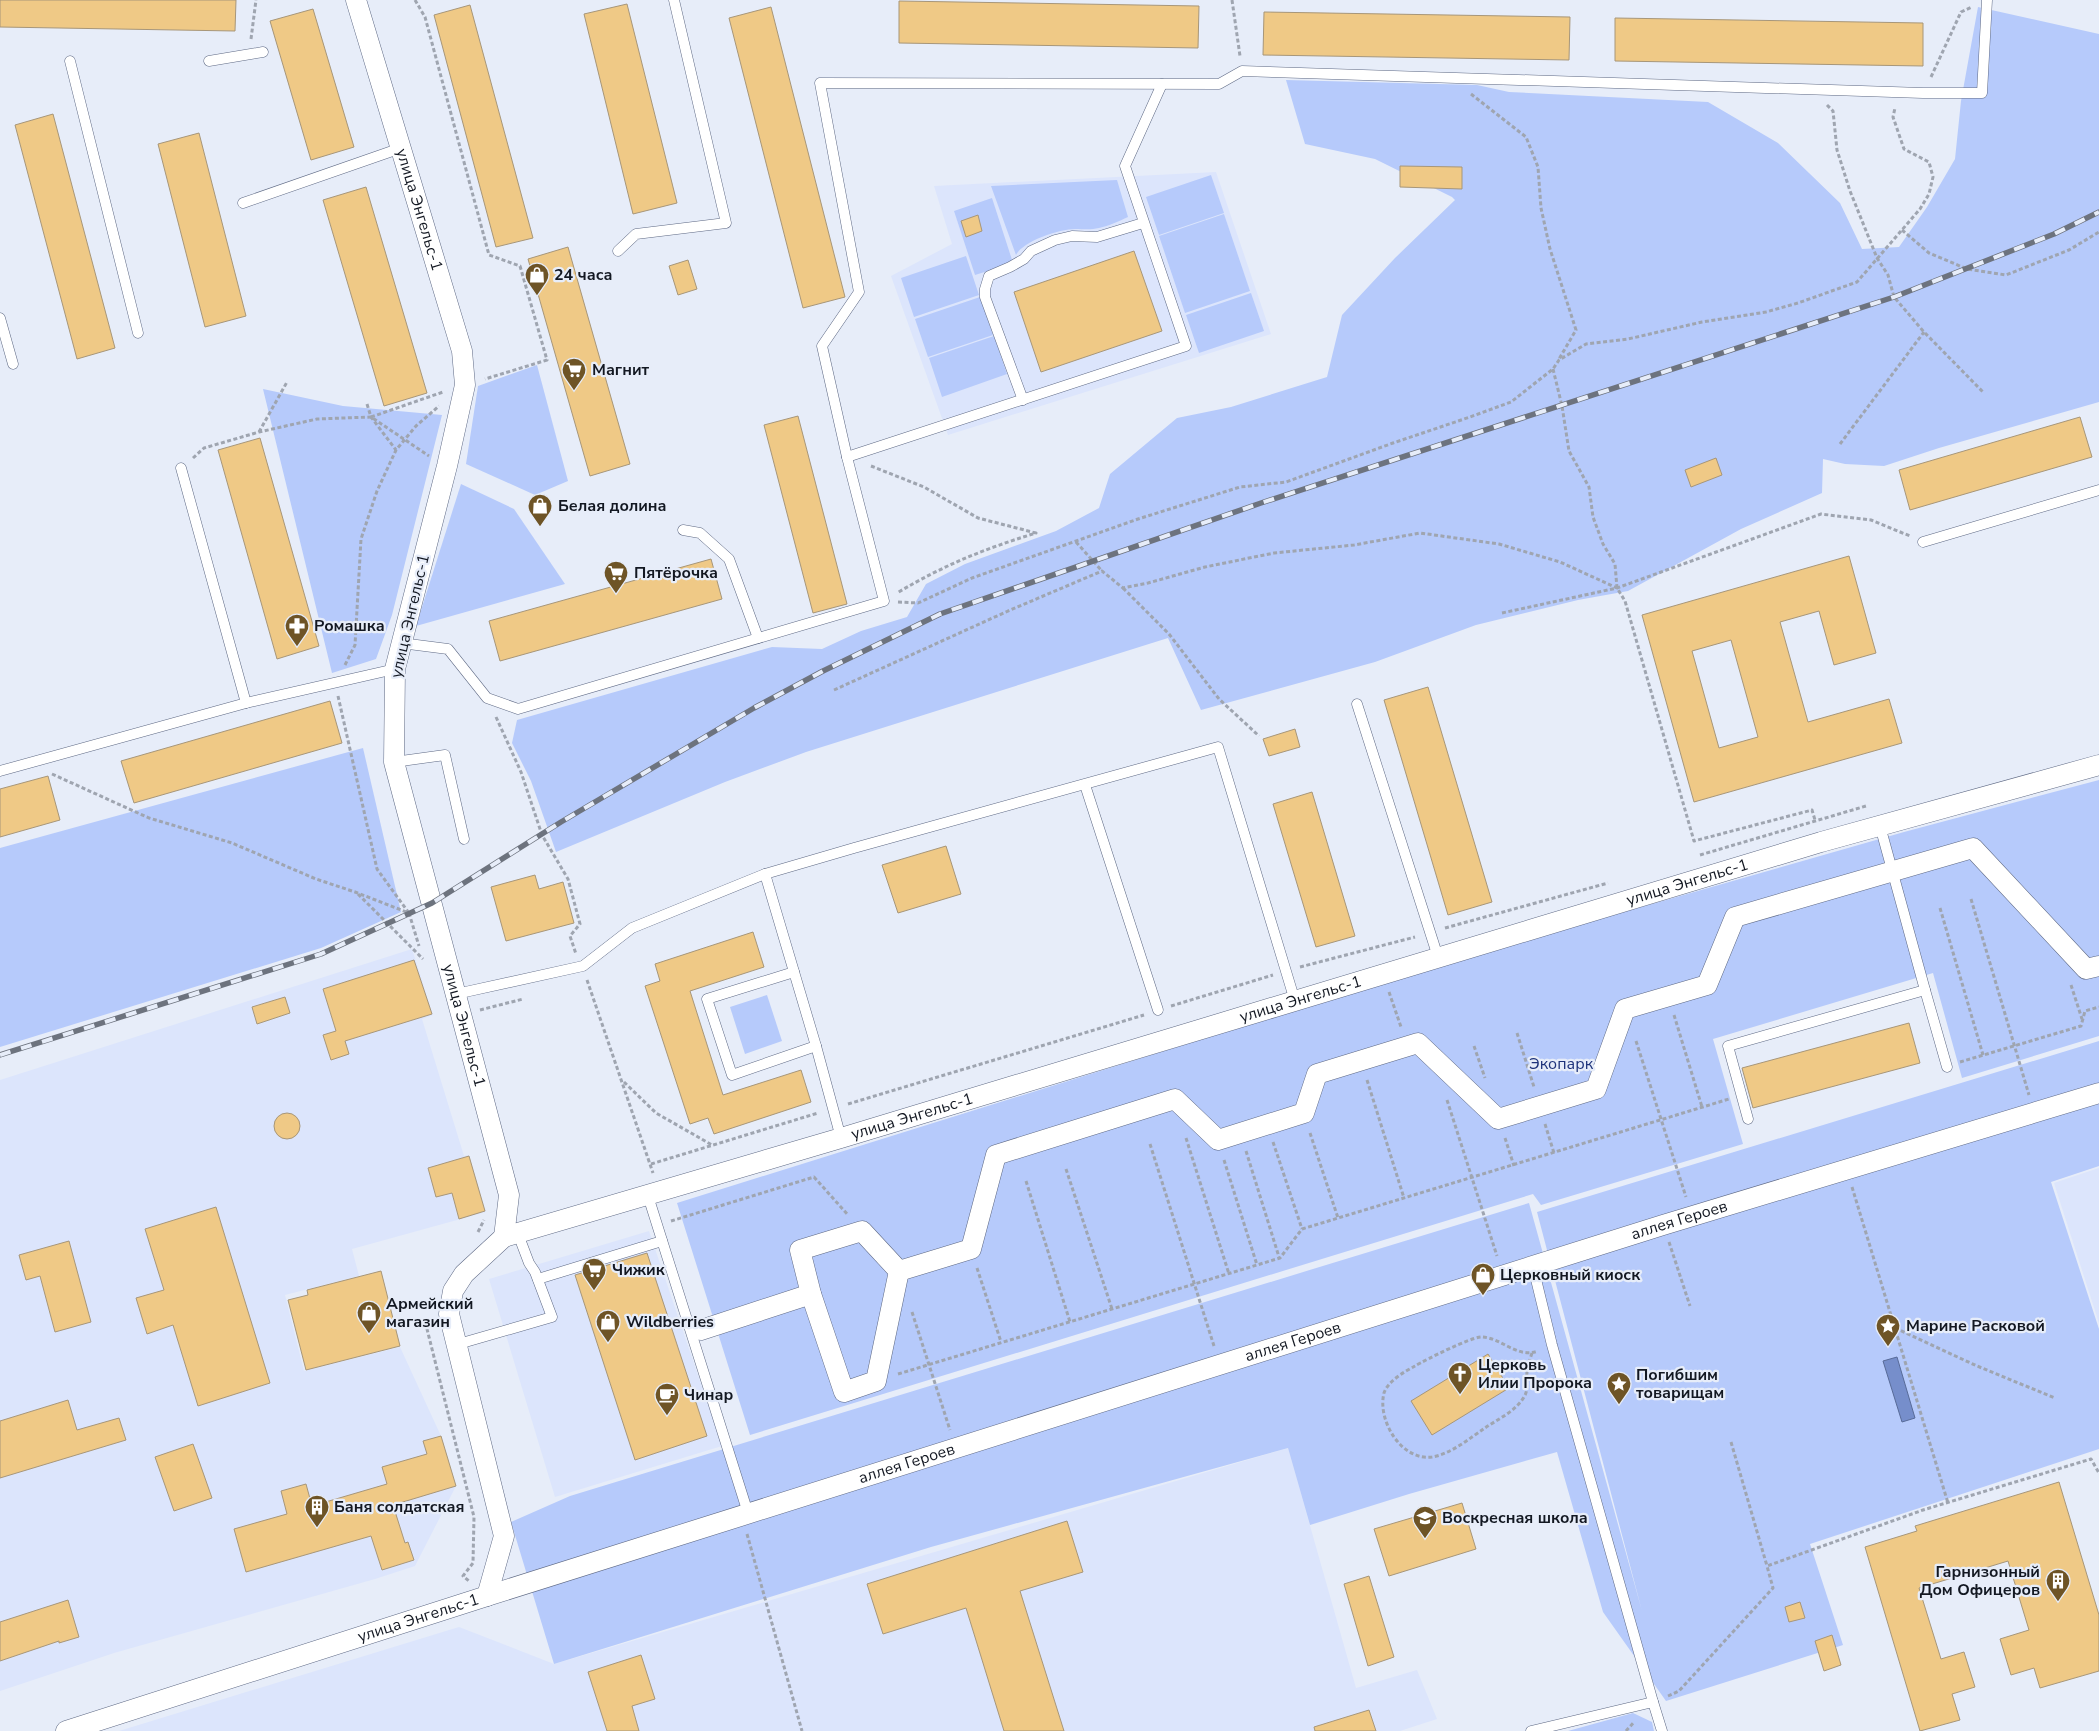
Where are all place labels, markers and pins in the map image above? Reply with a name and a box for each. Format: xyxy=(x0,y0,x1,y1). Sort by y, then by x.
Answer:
shop icon: 24 часа xyxy=(524,262,550,296)
place label: 24 часа xyxy=(554,264,612,286)
supermarket icon: Магнит xyxy=(561,357,587,391)
place label: Магнит xyxy=(592,359,650,381)
shop icon: Белая долина xyxy=(527,493,553,527)
place label: Белая долина xyxy=(558,495,667,517)
supermarket icon: Пятёрочка xyxy=(603,560,629,594)
place label: Пятёрочка xyxy=(634,562,718,584)
pharmacy icon: Ромашка xyxy=(284,613,310,647)
place label: Ромашка xyxy=(314,615,385,637)
supermarket icon: Чижик xyxy=(581,1257,607,1291)
place label: Чижик xyxy=(612,1259,666,1281)
shop icon: Церковный киоск xyxy=(1470,1262,1496,1296)
place label: Церковный киоск xyxy=(1500,1264,1641,1286)
place label: Армейский магазин xyxy=(386,1293,473,1333)
shop icon: Армейский магазин xyxy=(356,1300,382,1334)
shop icon: Wildberries xyxy=(595,1309,621,1343)
place label: Wildberries xyxy=(626,1311,714,1333)
place icon: Марине Расковой xyxy=(1875,1313,1901,1347)
place label: Марине Расковой xyxy=(1906,1315,2045,1337)
place label: Церковь Илии Пророка xyxy=(1478,1354,1592,1394)
church icon: Церковь Илии Пророка xyxy=(1447,1361,1473,1395)
place label: Погибшим товарищам xyxy=(1636,1364,1724,1404)
place icon: Погибшим товарищам xyxy=(1606,1371,1632,1405)
cafe icon: Чинар xyxy=(654,1382,680,1416)
place label: Чинар xyxy=(684,1384,734,1406)
building icon: Баня солдатская xyxy=(304,1494,330,1528)
place label: Баня солдатская xyxy=(334,1496,464,1518)
school or university icon: Воскресная школа xyxy=(1412,1505,1438,1539)
place label: Воскресная школа xyxy=(1442,1507,1588,1529)
place label: Гарнизонный Дом Офицеров xyxy=(1920,1561,2040,1601)
building icon: Гарнизонный Дом Офицеров xyxy=(2045,1568,2071,1602)

